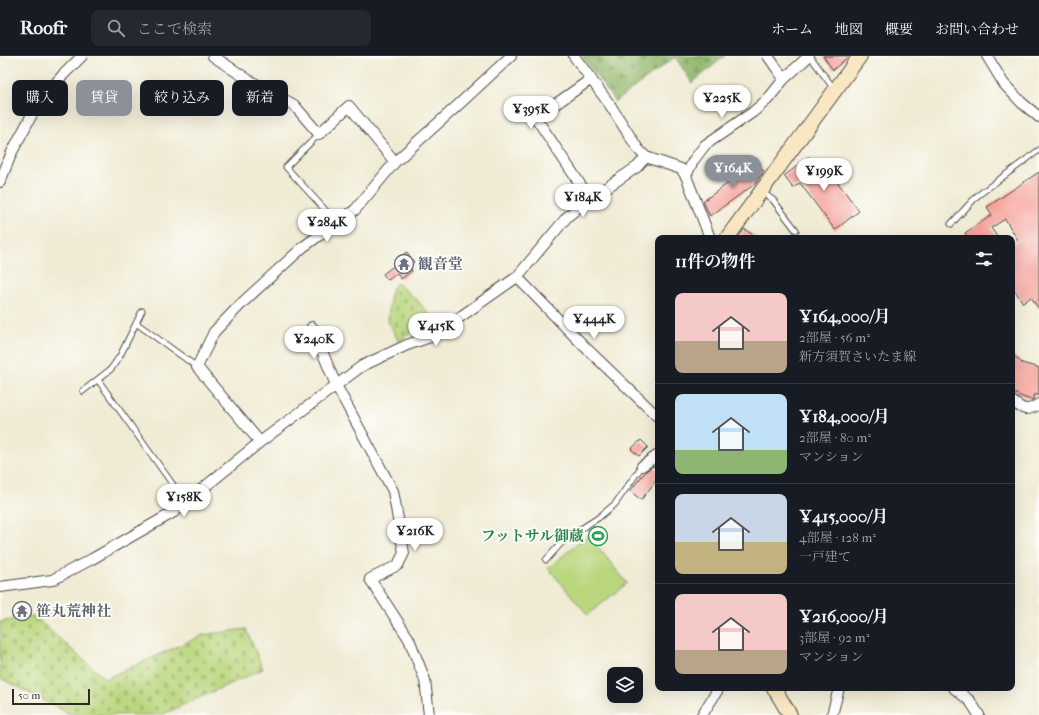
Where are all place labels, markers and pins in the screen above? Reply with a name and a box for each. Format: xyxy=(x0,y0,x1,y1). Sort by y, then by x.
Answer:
pin: ¥225K xyxy=(694,85,750,119)
pin: ¥395K xyxy=(503,96,559,130)
pin: ¥164K xyxy=(705,155,761,189)
pin: ¥199K xyxy=(796,158,852,192)
pin: ¥184K xyxy=(555,184,611,218)
pin: ¥284K xyxy=(299,209,355,243)
temple icon: 観音堂 xyxy=(393,253,415,275)
place label: 観音堂 xyxy=(418,255,463,273)
pin: ¥444K xyxy=(566,306,622,340)
pin: ¥415K xyxy=(408,313,464,347)
pin: ¥240K xyxy=(286,326,342,360)
pin: ¥158K xyxy=(156,484,212,518)
pin: ¥216K xyxy=(387,518,443,552)
sports icon: フットサル御蔵 xyxy=(587,525,609,547)
place label: フットサル御蔵 xyxy=(481,527,584,545)
temple icon: 笹丸荒神社 xyxy=(11,600,33,622)
place label: 笹丸荒神社 xyxy=(36,602,111,620)

